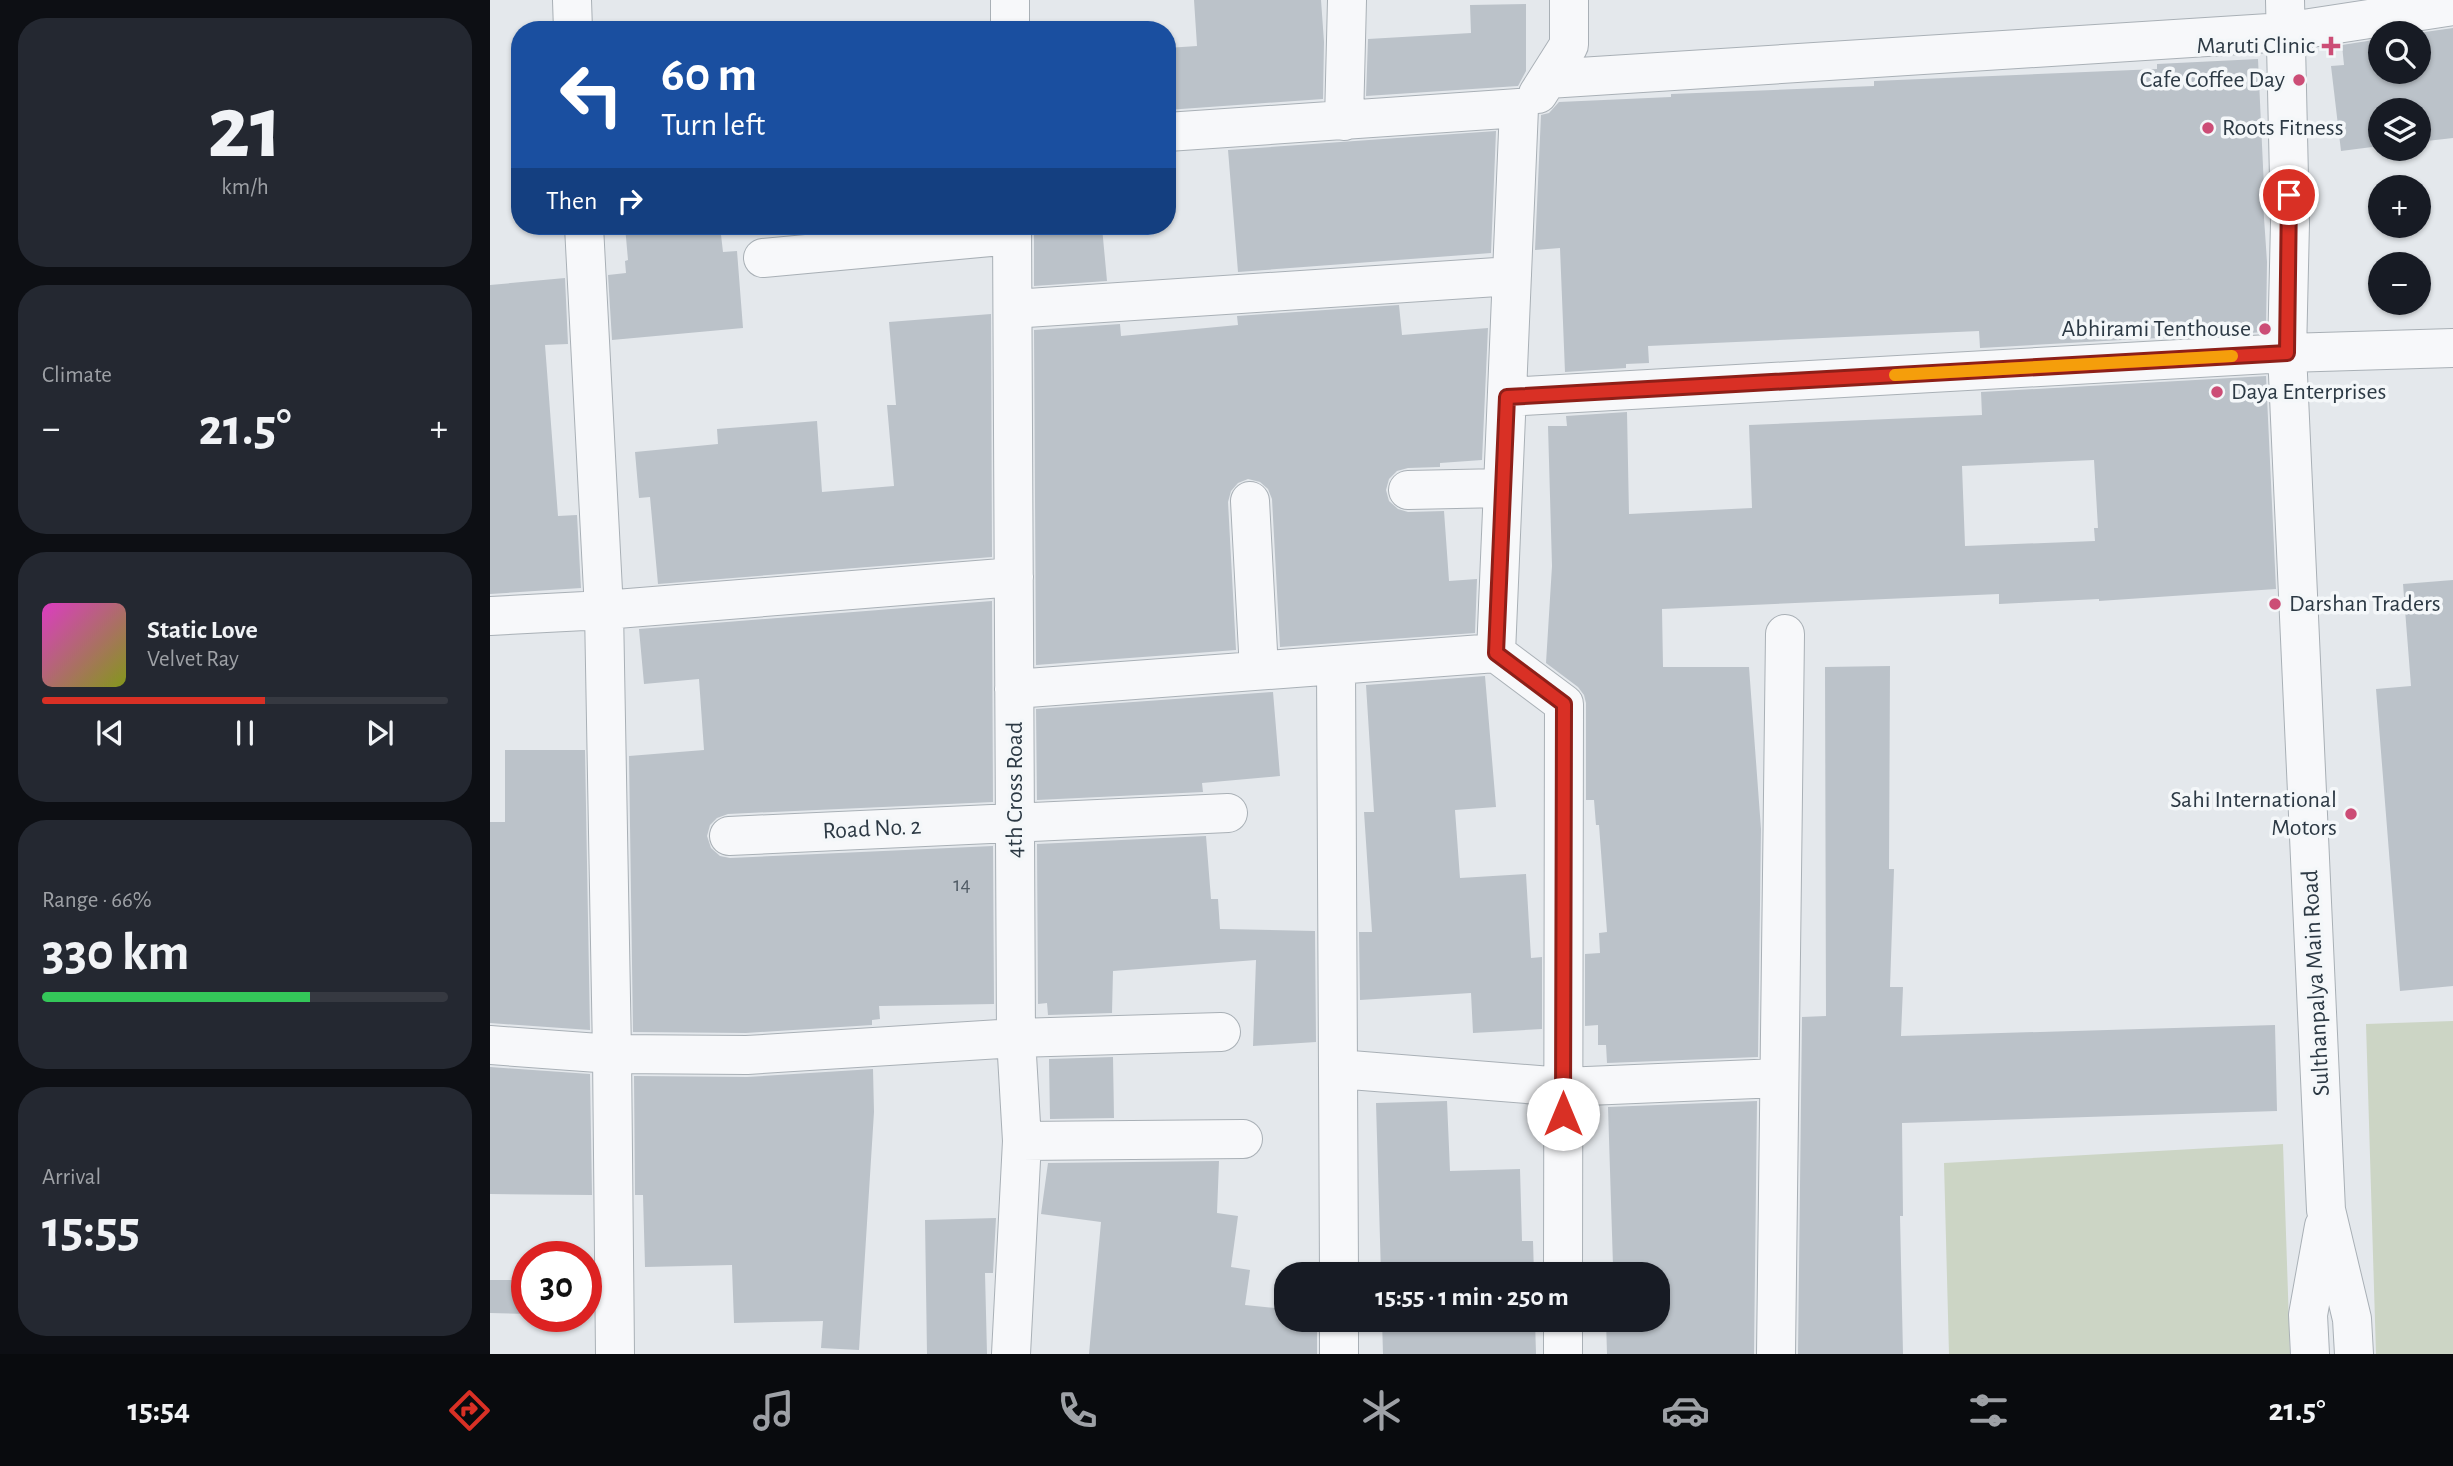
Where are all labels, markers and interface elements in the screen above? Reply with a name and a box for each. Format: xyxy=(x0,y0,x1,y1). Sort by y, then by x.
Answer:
map controls xyxy=(2368,21,2431,315)
button: search xyxy=(2368,21,2431,84)
place label: Maruti Clinic xyxy=(2196,34,2315,58)
marker: Maruti Clinic xyxy=(2321,36,2341,56)
icon: left xyxy=(546,49,637,140)
text: 60 m xyxy=(661,51,757,100)
place label: Cafe Coffee Day xyxy=(2140,68,2285,92)
marker: Cafe Coffee Day xyxy=(2291,72,2307,88)
text: 21 xyxy=(207,83,283,174)
button: layers xyxy=(2368,98,2431,161)
text: Turn left xyxy=(661,109,765,141)
place label: Roots Fitness xyxy=(2222,116,2344,140)
marker: Roots Fitness xyxy=(2200,120,2216,136)
pin xyxy=(2259,165,2319,225)
button: + xyxy=(2368,175,2431,238)
text: km/h xyxy=(221,176,269,199)
icon: arrive xyxy=(2270,176,2308,214)
icon: right xyxy=(611,182,649,220)
text: Then xyxy=(546,188,597,214)
button: − xyxy=(2368,252,2431,315)
place label: Abhirami Tenthouse xyxy=(2061,317,2251,341)
marker: Abhirami Tenthouse xyxy=(2257,321,2273,337)
text: Climate xyxy=(42,364,112,387)
place label: Daya Enterprises xyxy=(2231,380,2386,404)
marker: Daya Enterprises xyxy=(2209,384,2225,400)
text: 21.5° xyxy=(199,402,291,454)
text: − xyxy=(42,410,60,448)
text: + xyxy=(430,410,448,448)
place label: Darshan Traders xyxy=(2289,592,2441,616)
marker: Darshan Traders xyxy=(2267,596,2283,612)
text: Static Love xyxy=(147,617,258,643)
text: Velvet Ray xyxy=(147,648,239,671)
icon: previous xyxy=(91,714,129,752)
icon: pause xyxy=(226,714,264,752)
icon: next xyxy=(361,714,399,752)
street label: 4th Cross Road xyxy=(1003,722,1027,858)
place label: Sahi International Motors xyxy=(2170,788,2337,840)
marker: Sahi International Motors xyxy=(2343,806,2359,822)
street label: Road No. 2 xyxy=(822,814,922,844)
street label: Sulthanpalya Main Road xyxy=(2298,869,2334,1097)
house number: 14 xyxy=(953,874,971,895)
text: Range · 66% xyxy=(42,889,152,912)
text: 330 km xyxy=(42,927,189,979)
position arrow xyxy=(1526,1077,1600,1151)
text: Arrival xyxy=(42,1166,101,1189)
text: 15:55 xyxy=(42,1204,140,1256)
speed limit sign: 30 xyxy=(511,1241,602,1332)
text: 15:55 · 1 min · 250 m xyxy=(1375,1284,1569,1310)
icon: directions xyxy=(445,1386,494,1435)
icon: music xyxy=(749,1386,798,1435)
icon: phone xyxy=(1053,1386,1102,1435)
icon: climate xyxy=(1357,1386,1406,1435)
icon: car xyxy=(1661,1386,1710,1435)
icon: filters xyxy=(1964,1386,2013,1435)
text: 15:54 xyxy=(127,1394,190,1426)
text: 21.5° xyxy=(2268,1394,2326,1426)

